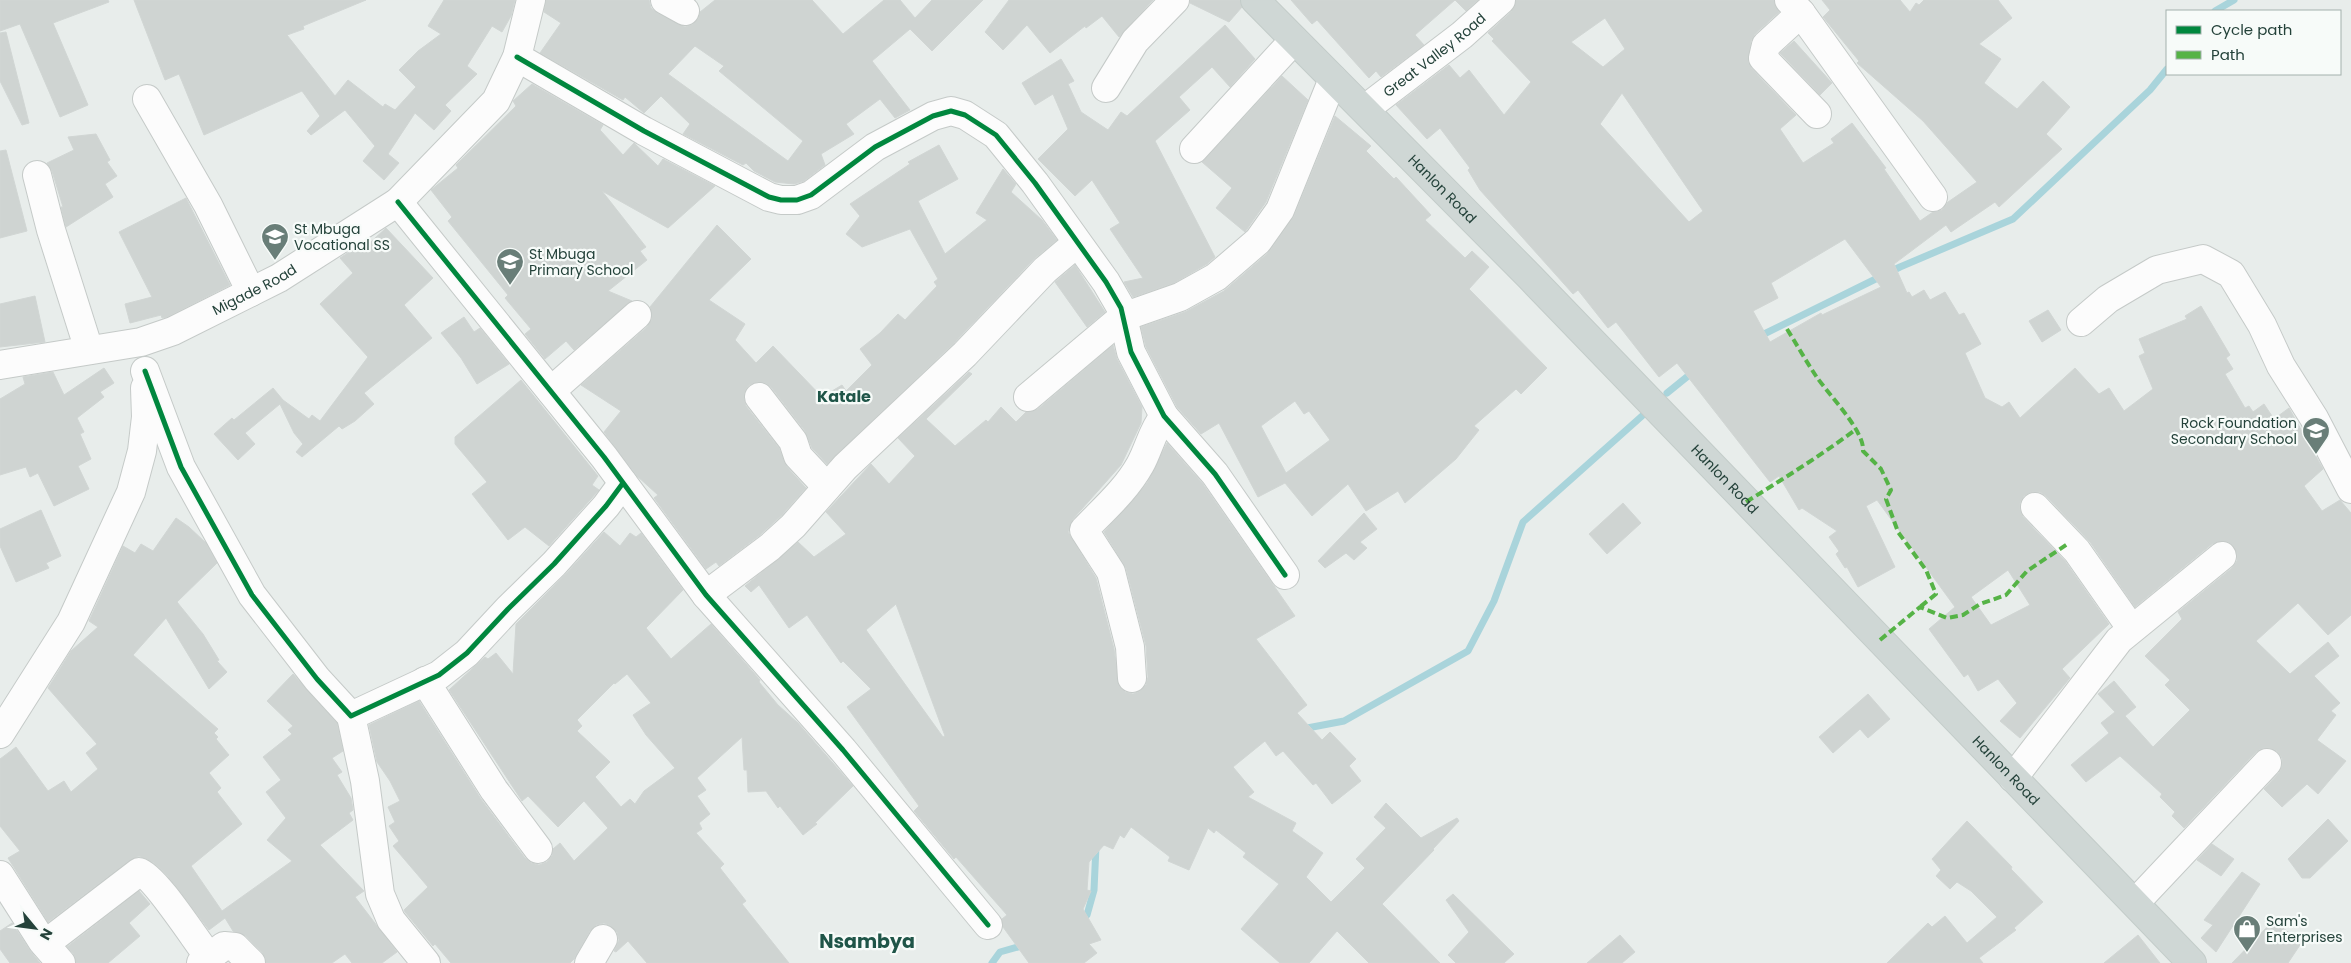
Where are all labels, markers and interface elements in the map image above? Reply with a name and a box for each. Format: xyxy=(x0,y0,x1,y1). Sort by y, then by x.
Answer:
street label: Great Valley Road xyxy=(1379,8,1490,102)
legend xyxy=(2166,10,2341,75)
text: Cycle path xyxy=(2211,19,2292,40)
text: Path xyxy=(2211,44,2245,65)
street label: Hanlon Road xyxy=(1404,150,1481,228)
place label: St Mbuga Vocational SS xyxy=(294,219,390,255)
school or university icon: St Mbuga Vocational SS xyxy=(260,222,290,261)
place label: St Mbuga Primary School xyxy=(529,244,634,280)
school or university icon: St Mbuga Primary School xyxy=(495,247,525,286)
street label: Migade Road xyxy=(209,259,301,320)
district label: Katale xyxy=(817,385,871,408)
place label: Rock Foundation Secondary School xyxy=(2171,413,2297,449)
school or university icon: Rock Foundation Secondary School xyxy=(2301,416,2331,455)
street label: Hanlon Road xyxy=(1687,440,1763,518)
street label: Hanlon Road xyxy=(1968,731,2044,810)
north arrow xyxy=(10,903,60,953)
place label: Sam's Enterprises xyxy=(2266,911,2343,947)
shop icon: Sam's Enterprises xyxy=(2232,914,2262,953)
text: N xyxy=(35,925,58,944)
district label: Nsambya xyxy=(819,928,915,955)

